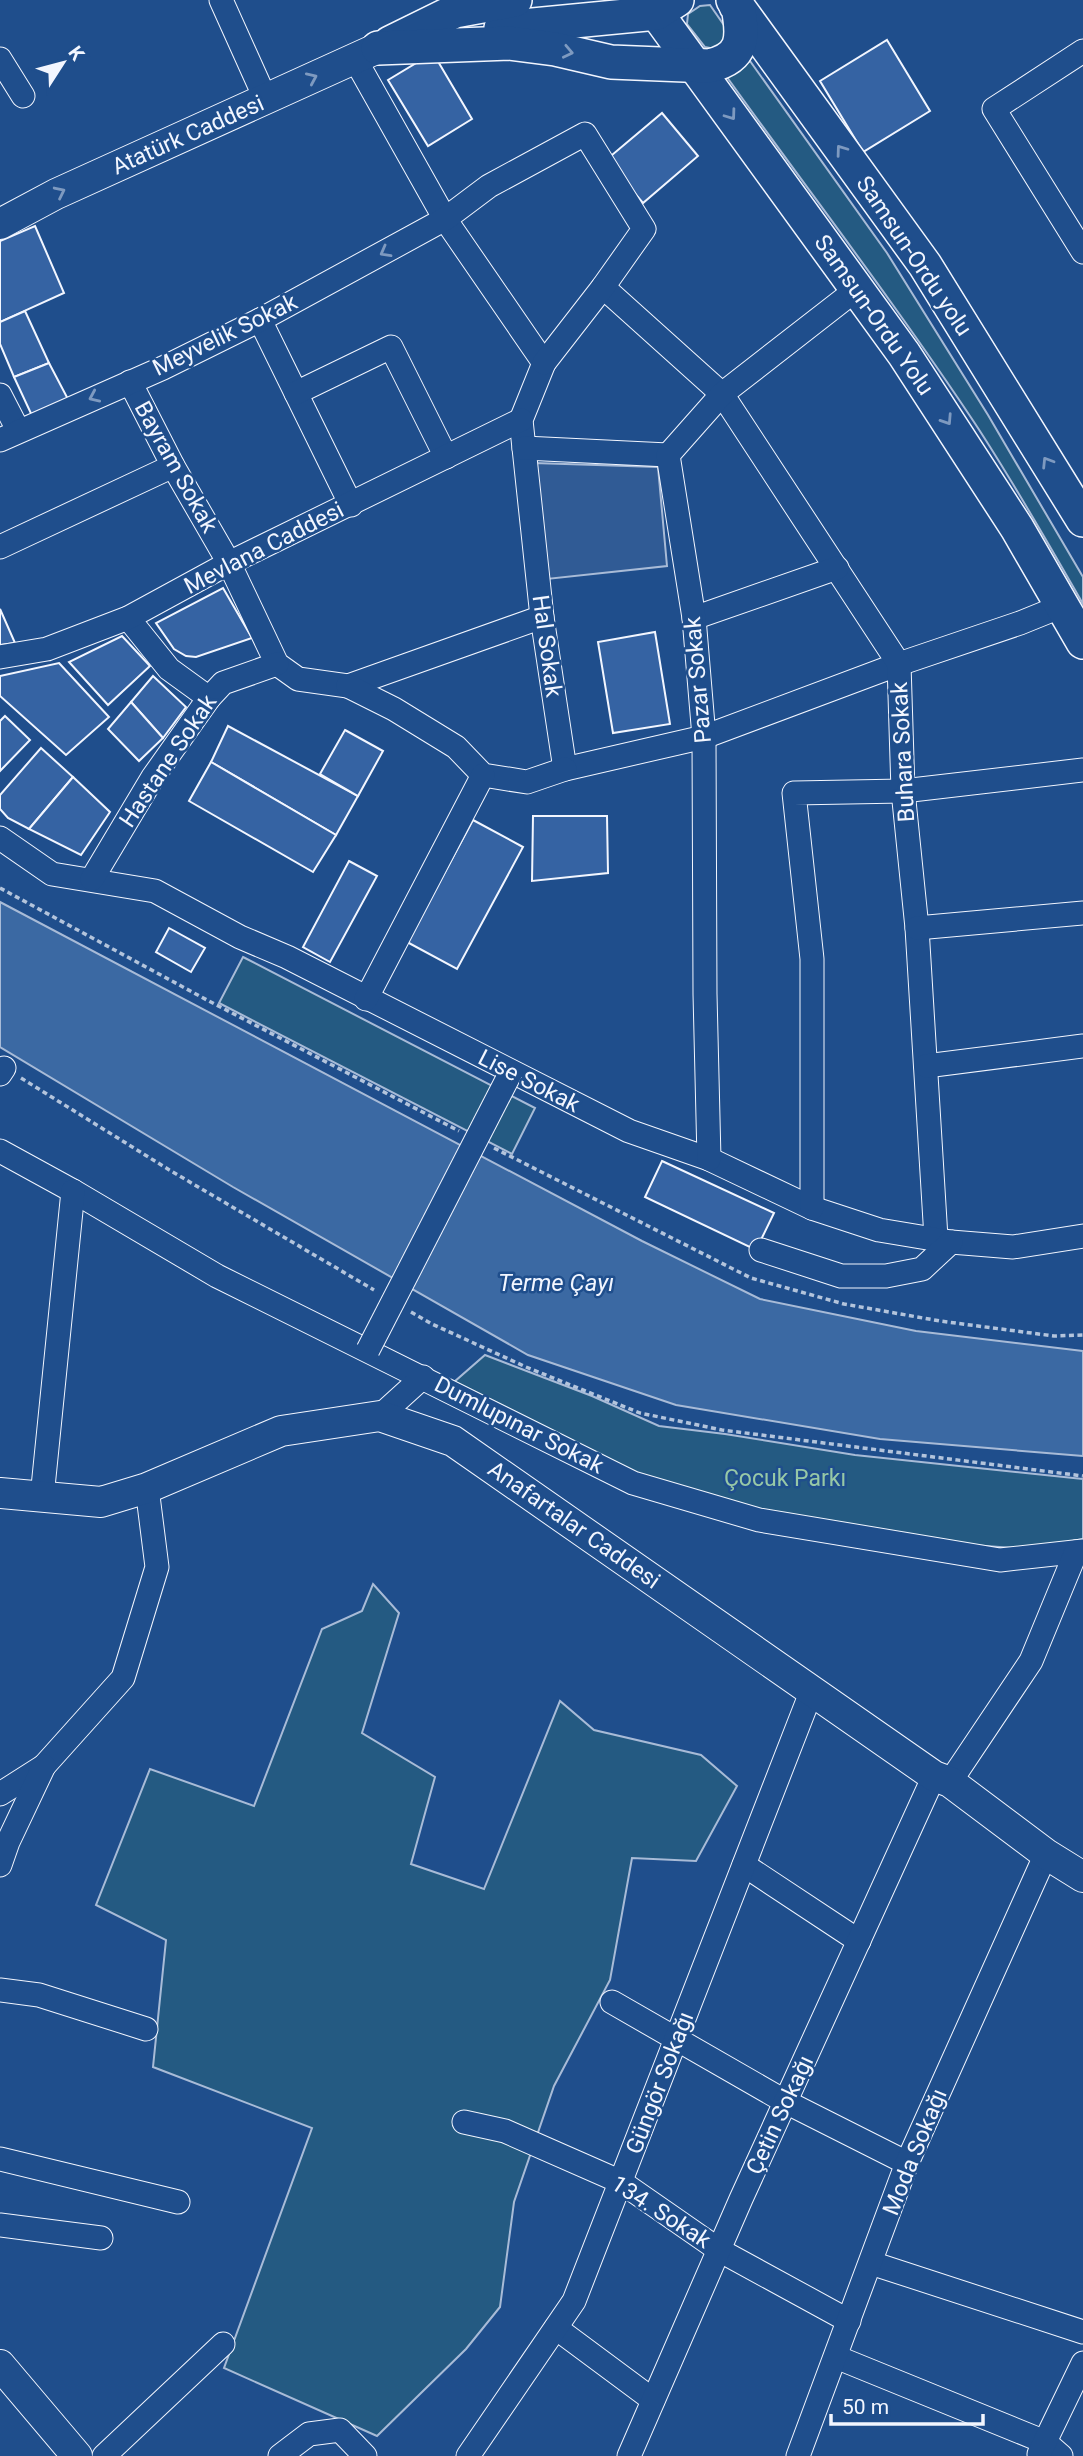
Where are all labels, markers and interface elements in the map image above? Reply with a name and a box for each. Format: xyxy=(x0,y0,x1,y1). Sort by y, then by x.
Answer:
north arrow xyxy=(28,28,98,98)
text: K xyxy=(63,42,90,66)
one-way arrow xyxy=(562,44,574,59)
one-way arrow xyxy=(305,73,317,87)
street label: Atatürk Caddesi xyxy=(108,89,268,181)
one-way arrow xyxy=(722,107,735,120)
one-way arrow xyxy=(837,145,850,158)
street label: Samsun-Ordu yolu xyxy=(851,171,977,341)
one-way arrow xyxy=(53,186,65,200)
street label: Samsun-Ordu Yolu xyxy=(809,230,939,400)
one-way arrow xyxy=(380,244,392,257)
street label: Meyvelik Sokak xyxy=(148,288,302,382)
one-way arrow xyxy=(89,389,101,403)
street label: Bayram Sokak xyxy=(129,397,223,538)
one-way arrow xyxy=(939,412,952,425)
one-way arrow xyxy=(1042,457,1055,470)
street label: Mevlana Caddesi xyxy=(180,496,348,600)
street label: Hal Sokak xyxy=(526,593,568,699)
street label: Pazar Sokak xyxy=(679,615,717,744)
street label: Buhara Sokak xyxy=(886,681,920,823)
street label: Hastane Sokak xyxy=(114,689,222,832)
street label: Lise Sokak xyxy=(474,1044,585,1118)
water label: Terme Çayı xyxy=(498,1269,614,1297)
street label: Dumlupınar Sokak xyxy=(430,1371,608,1479)
street label: Anafartalar Caddesi xyxy=(483,1455,665,1595)
park label: Çocuk Parkı xyxy=(724,1465,846,1492)
street label: Güngör Sokağı xyxy=(620,2008,700,2158)
street label: Çetin Sokağı xyxy=(741,2051,819,2179)
street label: Moda Sokağı xyxy=(877,2085,953,2219)
street label: 134. Sokak xyxy=(606,2170,716,2254)
scale bar xyxy=(831,2382,983,2426)
text: 50 m xyxy=(842,2395,889,2419)

